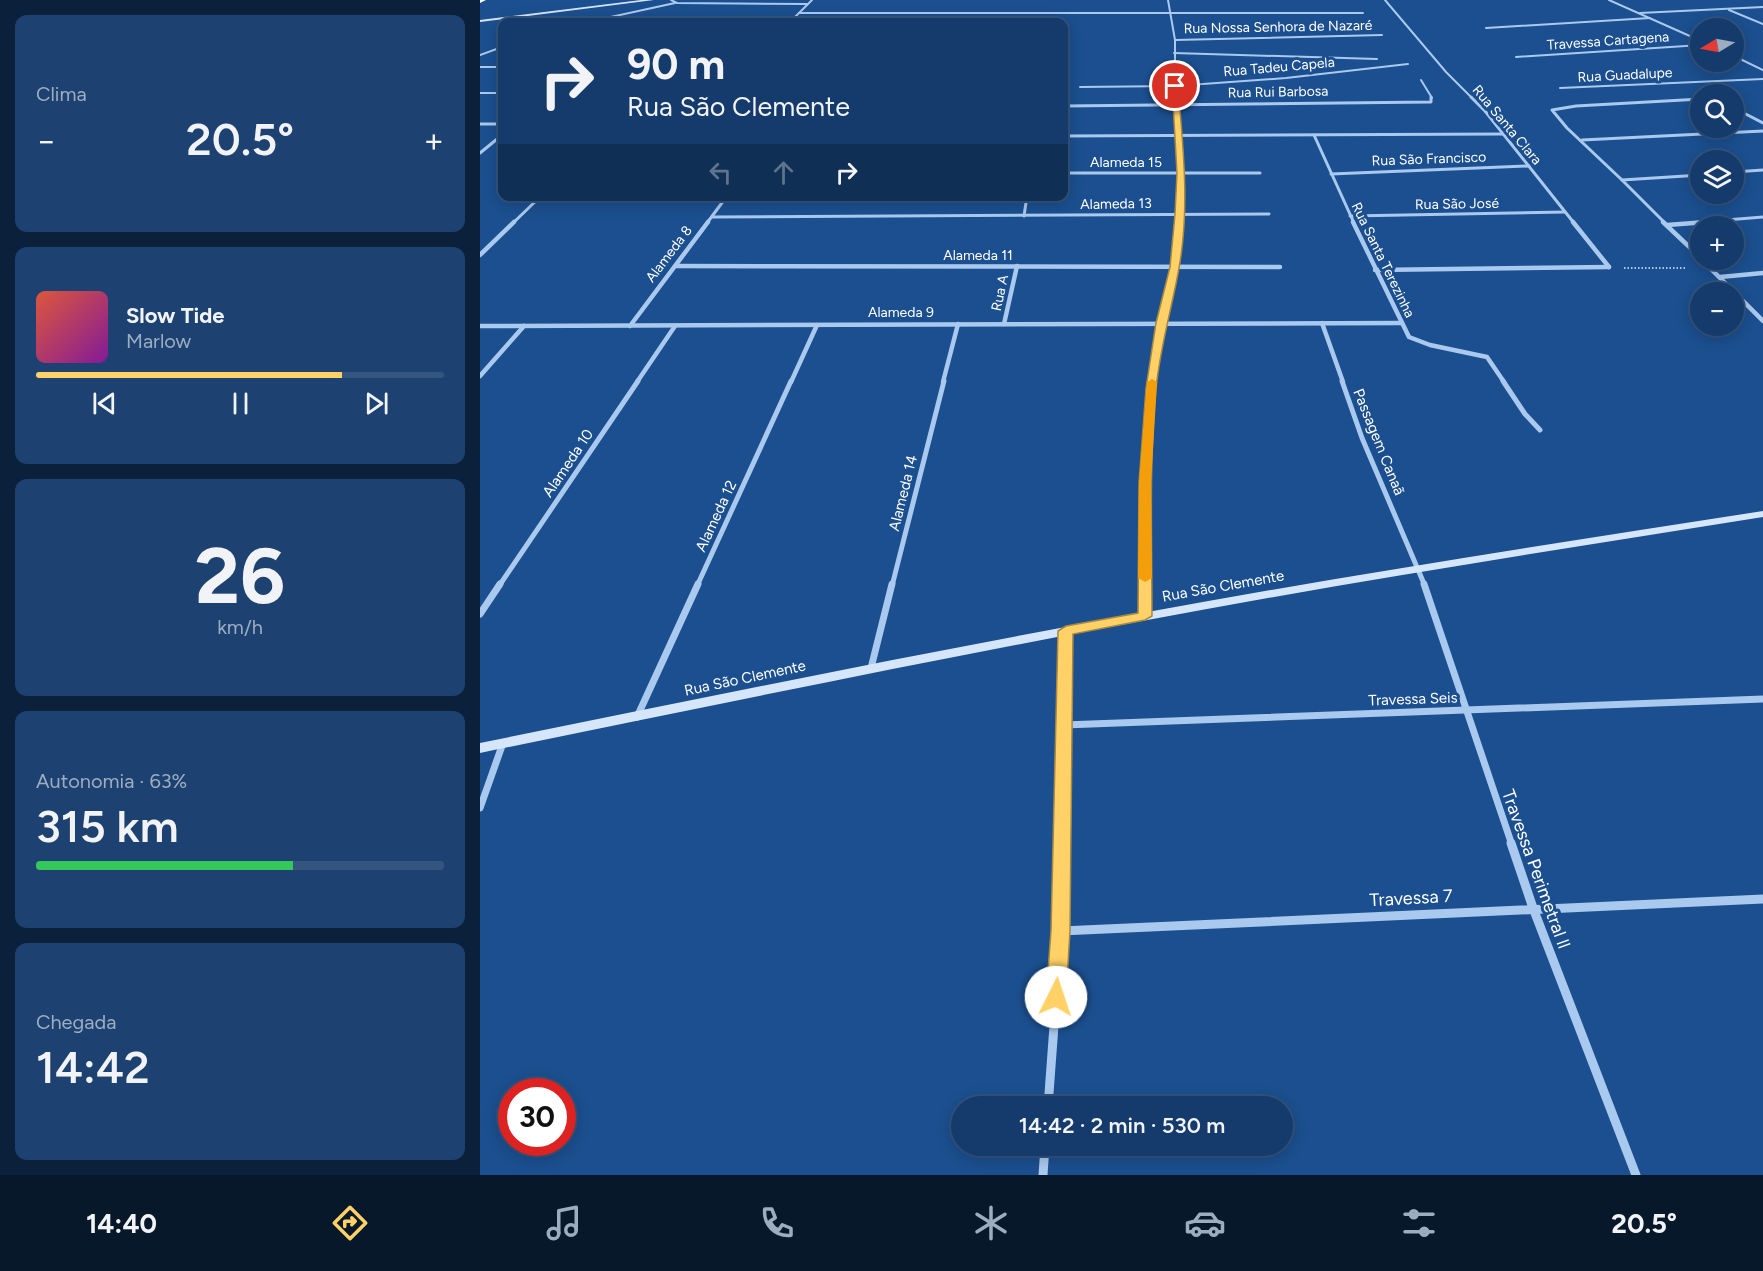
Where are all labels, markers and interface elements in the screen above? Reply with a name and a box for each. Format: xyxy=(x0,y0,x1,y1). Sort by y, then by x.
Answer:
street label: Rua Nossa Senhora de Nazaré xyxy=(1183,17,1373,37)
north arrow xyxy=(1690,18,1744,72)
map controls xyxy=(1690,18,1744,336)
street label: Travessa Cartagena xyxy=(1546,28,1670,54)
text: 90 m xyxy=(627,39,725,90)
icon: right xyxy=(528,42,606,120)
street label: Rua Tadeu Capela xyxy=(1223,54,1335,80)
pin xyxy=(1149,60,1200,111)
street label: Rua Guadalupe xyxy=(1577,64,1673,86)
icon: arrive xyxy=(1158,69,1191,102)
text: Clima xyxy=(36,82,87,106)
street label: Rua Santa Clara xyxy=(1469,82,1545,168)
street label: Rua Rui Barbosa xyxy=(1227,83,1329,101)
button: search xyxy=(1690,84,1744,138)
text: Rua São Clemente xyxy=(627,90,850,123)
text: 20.5° xyxy=(186,112,294,166)
text: − xyxy=(36,121,57,160)
text: + xyxy=(423,121,444,160)
street label: Rua São Francisco xyxy=(1371,149,1487,169)
button: layers xyxy=(1690,150,1744,204)
street label: Alameda 15 xyxy=(1090,154,1162,171)
icon: left xyxy=(704,156,737,189)
icon: ahead xyxy=(767,156,800,189)
icon: right xyxy=(830,156,863,189)
street label: Alameda 13 xyxy=(1080,195,1152,213)
street label: Rua São José xyxy=(1415,195,1499,213)
street label: Rua Santa Terezinha xyxy=(1348,199,1418,321)
button: + xyxy=(1690,216,1744,270)
street label: Alameda 8 xyxy=(642,222,696,286)
street label: Alameda 11 xyxy=(943,247,1013,264)
street label: Rua A xyxy=(988,273,1012,313)
button: − xyxy=(1690,282,1744,336)
text: Slow Tide xyxy=(126,302,225,329)
street label: Alameda 9 xyxy=(868,304,934,321)
text: Marlow xyxy=(126,329,191,353)
street label: Passagem Canaã xyxy=(1349,386,1409,498)
icon: previous xyxy=(88,387,121,420)
icon: pause xyxy=(224,387,257,420)
icon: next xyxy=(360,387,393,420)
street label: Alameda 10 xyxy=(539,426,597,500)
street label: Alameda 14 xyxy=(885,453,921,533)
street label: Alameda 12 xyxy=(692,477,740,555)
text: 26 xyxy=(195,529,285,623)
street label: Rua São Clemente xyxy=(1160,566,1286,606)
text: km/h xyxy=(217,615,263,639)
street label: Rua São Clemente xyxy=(683,656,807,700)
street label: Travessa Seis xyxy=(1368,688,1458,710)
text: Autonomia · 63% xyxy=(36,769,187,793)
street label: Travessa Perimetral ll xyxy=(1497,787,1575,951)
text: 315 km xyxy=(36,799,179,853)
street label: Travessa 7 xyxy=(1369,885,1453,911)
position arrow xyxy=(1024,965,1088,1029)
text: Chegada xyxy=(36,1010,116,1034)
text: 14:42 xyxy=(36,1040,150,1094)
speed limit sign: 30 xyxy=(498,1078,576,1156)
text: 14:42 · 2 min · 530 m xyxy=(1019,1112,1225,1139)
icon: directions xyxy=(329,1202,371,1244)
icon: music xyxy=(543,1202,585,1244)
icon: phone xyxy=(756,1202,798,1244)
icon: climate xyxy=(970,1202,1012,1244)
icon: car xyxy=(1184,1202,1226,1244)
icon: filters xyxy=(1398,1202,1440,1244)
text: 14:40 xyxy=(86,1207,157,1240)
text: 20.5° xyxy=(1611,1207,1677,1240)

